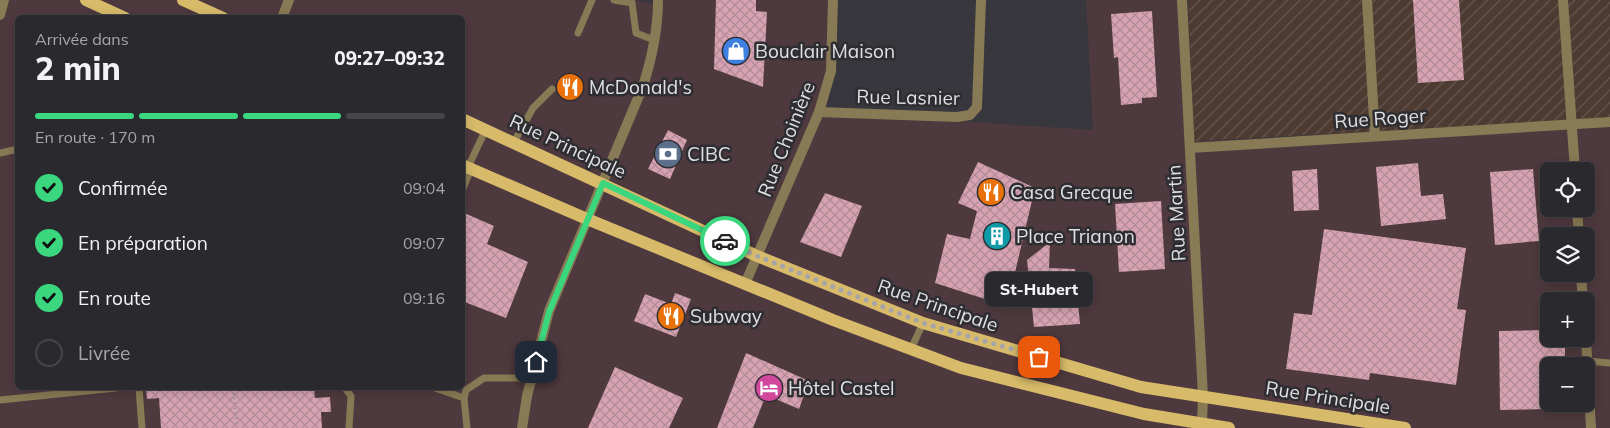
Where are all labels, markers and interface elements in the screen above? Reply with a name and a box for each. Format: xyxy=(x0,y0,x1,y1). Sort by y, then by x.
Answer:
text: Arrivée dans xyxy=(35,29,129,49)
shop icon: Bouclair Maison xyxy=(721,36,751,66)
place label: Bouclair Maison xyxy=(755,39,895,63)
text: 09:27–09:32 xyxy=(334,46,445,70)
text: 2 min xyxy=(35,48,121,88)
restaurant icon: McDonald's xyxy=(555,72,585,102)
place label: McDonald's xyxy=(589,75,692,99)
street label: Rue Choinière xyxy=(752,78,820,200)
street label: Rue Lasnier xyxy=(856,84,960,110)
street label: Rue Roger xyxy=(1333,103,1427,133)
street label: Rue Principale xyxy=(506,109,630,183)
text: En route · 170 m xyxy=(35,127,155,147)
bank icon: CIBC xyxy=(653,139,683,169)
place label: CIBC xyxy=(687,142,731,166)
map controls xyxy=(1540,162,1595,412)
button: locate xyxy=(1540,162,1595,217)
street label: Rue Martin xyxy=(1161,164,1191,262)
icon: check xyxy=(35,174,63,202)
text: Confirmée xyxy=(78,176,167,200)
restaurant icon: Casa Grecque xyxy=(976,177,1006,207)
text: 09:04 xyxy=(403,178,445,198)
place label: Casa Grecque xyxy=(1010,180,1133,204)
courier xyxy=(700,216,750,266)
building icon: Place Trianon xyxy=(982,221,1012,251)
place label: Place Trianon xyxy=(1016,224,1135,248)
icon: car xyxy=(711,227,739,255)
button: layers xyxy=(1540,227,1595,282)
icon: check xyxy=(35,229,63,257)
text: En préparation xyxy=(78,231,208,255)
text: 09:07 xyxy=(403,233,445,253)
callout: St-Hubert xyxy=(985,272,1093,307)
street label: Rue Principale xyxy=(875,273,1001,337)
text: St-Hubert xyxy=(1000,279,1078,299)
icon: check xyxy=(35,284,63,312)
text: En route xyxy=(78,286,151,310)
text: 09:16 xyxy=(403,288,445,308)
button: + xyxy=(1540,292,1595,347)
restaurant icon: Subway xyxy=(656,301,686,331)
place label: Subway xyxy=(690,304,762,328)
pin xyxy=(1018,336,1060,378)
text: Livrée xyxy=(78,341,130,365)
pin xyxy=(515,341,557,383)
icon: bag xyxy=(1025,343,1053,371)
icon: home xyxy=(522,348,550,376)
button: − xyxy=(1540,357,1595,412)
hotel icon: Hôtel Castel xyxy=(754,373,784,403)
street label: Rue Principale xyxy=(1264,375,1392,419)
place label: Hôtel Castel xyxy=(788,376,895,400)

